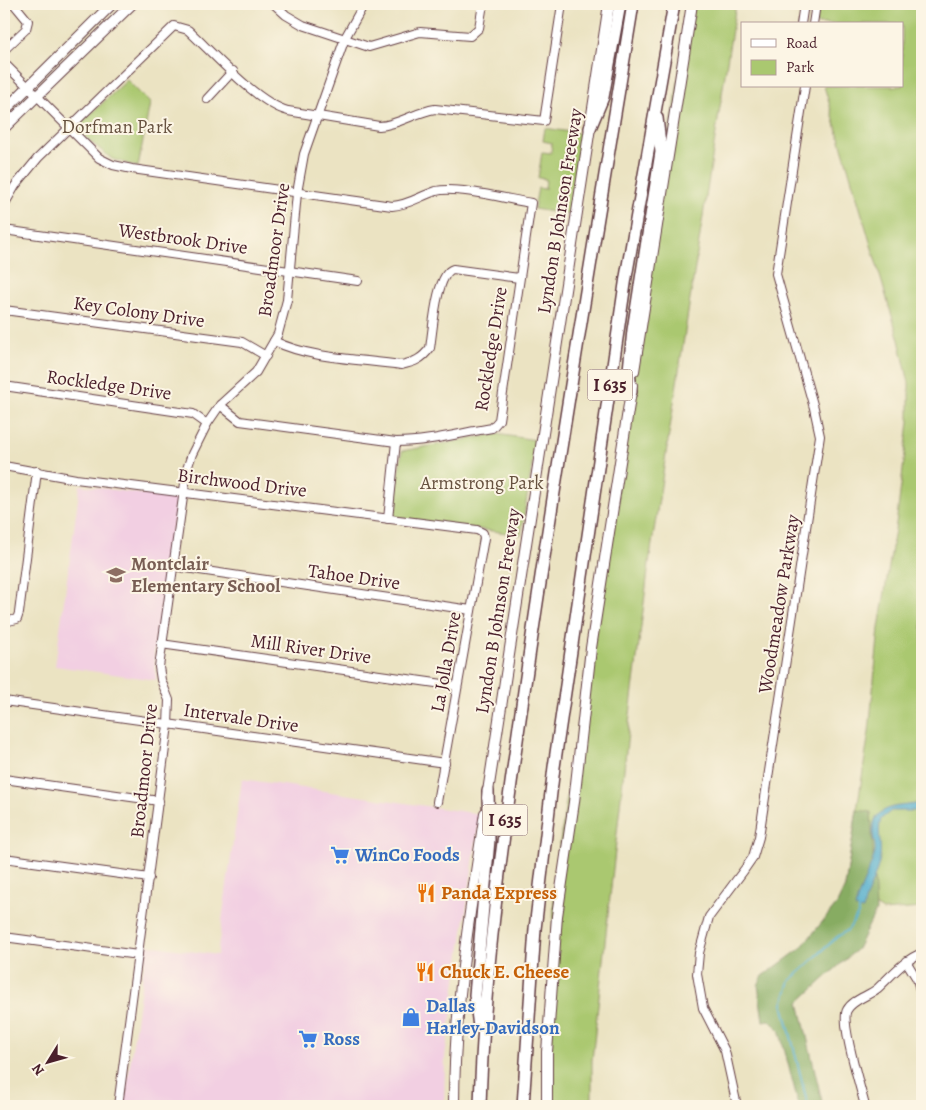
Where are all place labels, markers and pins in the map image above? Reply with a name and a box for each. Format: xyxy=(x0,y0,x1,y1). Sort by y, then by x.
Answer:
place label: Montclair Elementary School xyxy=(131,551,280,599)
school or university icon: Montclair Elementary School xyxy=(105,564,127,586)
place label: WinCo Foods xyxy=(354,842,460,868)
supermarket icon: WinCo Foods xyxy=(329,844,351,866)
place label: Panda Express xyxy=(441,880,557,906)
restaurant icon: Panda Express xyxy=(415,882,437,904)
place label: Chuck E. Cheese xyxy=(440,959,570,985)
restaurant icon: Chuck E. Cheese xyxy=(414,961,436,983)
place label: Dallas Harley-Davidson xyxy=(426,993,560,1041)
shop icon: Dallas Harley-Davidson xyxy=(400,1006,422,1028)
place label: Ross xyxy=(323,1026,360,1052)
supermarket icon: Ross xyxy=(297,1028,319,1050)

